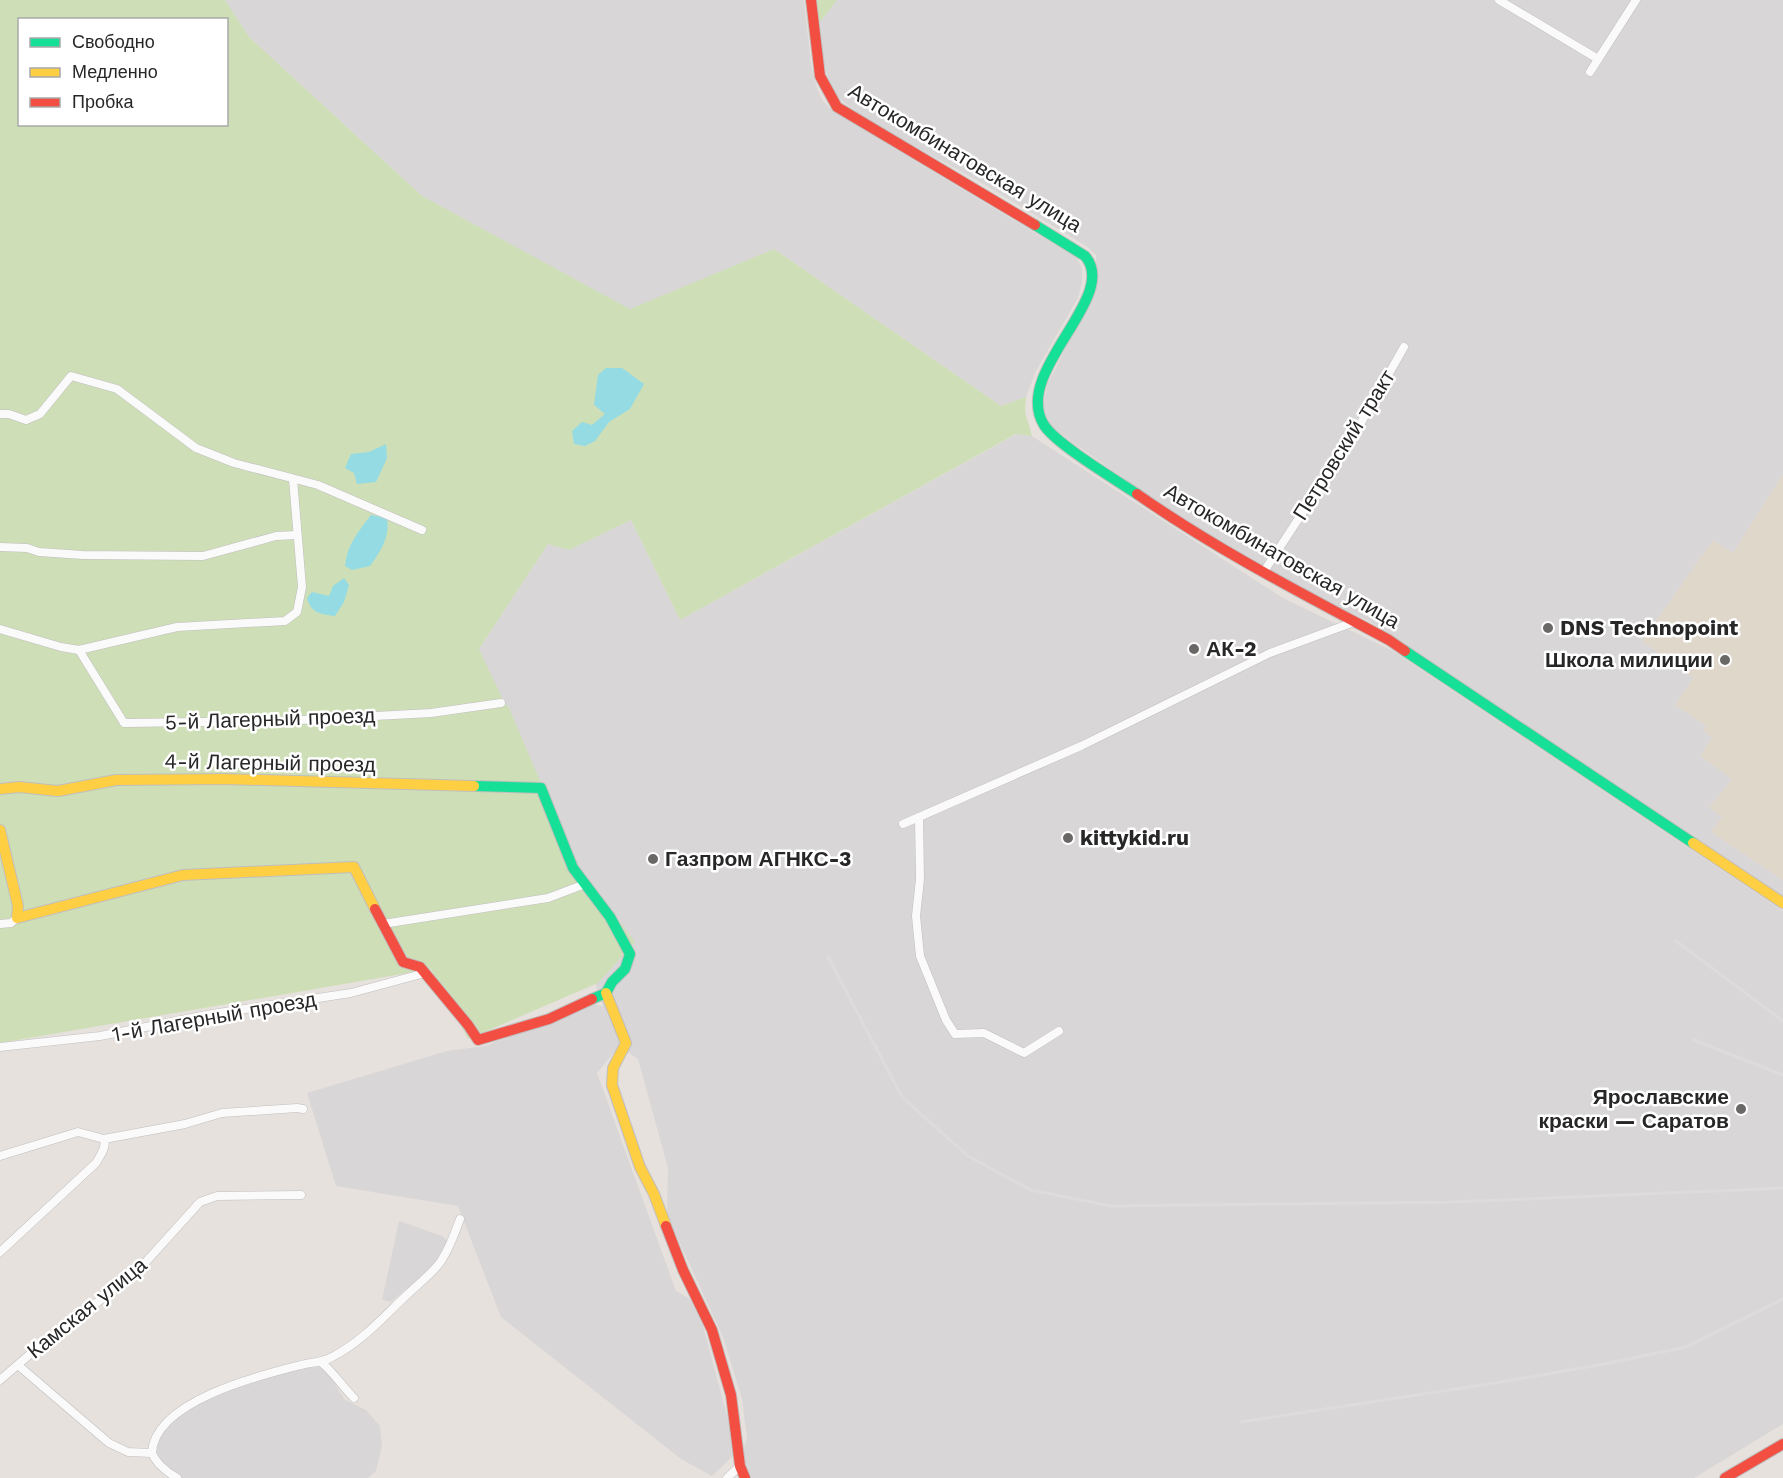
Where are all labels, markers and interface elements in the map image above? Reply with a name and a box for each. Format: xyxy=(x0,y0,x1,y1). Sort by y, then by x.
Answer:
legend xyxy=(18,18,228,126)
text: Свободно xyxy=(72,31,155,52)
text: Медленно xyxy=(72,61,158,82)
street label: Автокомбинатовская улица xyxy=(844,78,1087,237)
text: Пробка xyxy=(72,91,135,112)
street label: Петровский тракт xyxy=(1287,365,1400,524)
street label: Автокомбинатовская улица xyxy=(1160,478,1405,633)
place label: DNS Technopoint xyxy=(1560,615,1738,640)
marker: DNS Technopoint xyxy=(1541,621,1555,635)
place label: АК-2 xyxy=(1206,636,1257,661)
marker: АК-2 xyxy=(1187,642,1201,656)
place label: Школа милиции xyxy=(1545,647,1713,672)
marker: Школа милиции xyxy=(1718,653,1732,667)
street label: 5-й Лагерный проезд xyxy=(164,702,376,735)
street label: 4-й Лагерный проезд xyxy=(164,748,376,777)
place label: kittykid.ru xyxy=(1080,825,1189,850)
marker: kittykid.ru xyxy=(1061,831,1075,845)
place label: Газпром АГНКС-3 xyxy=(665,846,851,871)
marker: Газпром АГНКС-3 xyxy=(646,852,660,866)
street label: 1-й Лагерный проезд xyxy=(110,986,318,1047)
place label: Ярославские краски — Саратов xyxy=(1538,1084,1729,1133)
marker: Ярославские краски — Саратов xyxy=(1734,1102,1748,1116)
street label: Камская улица xyxy=(22,1252,152,1363)

